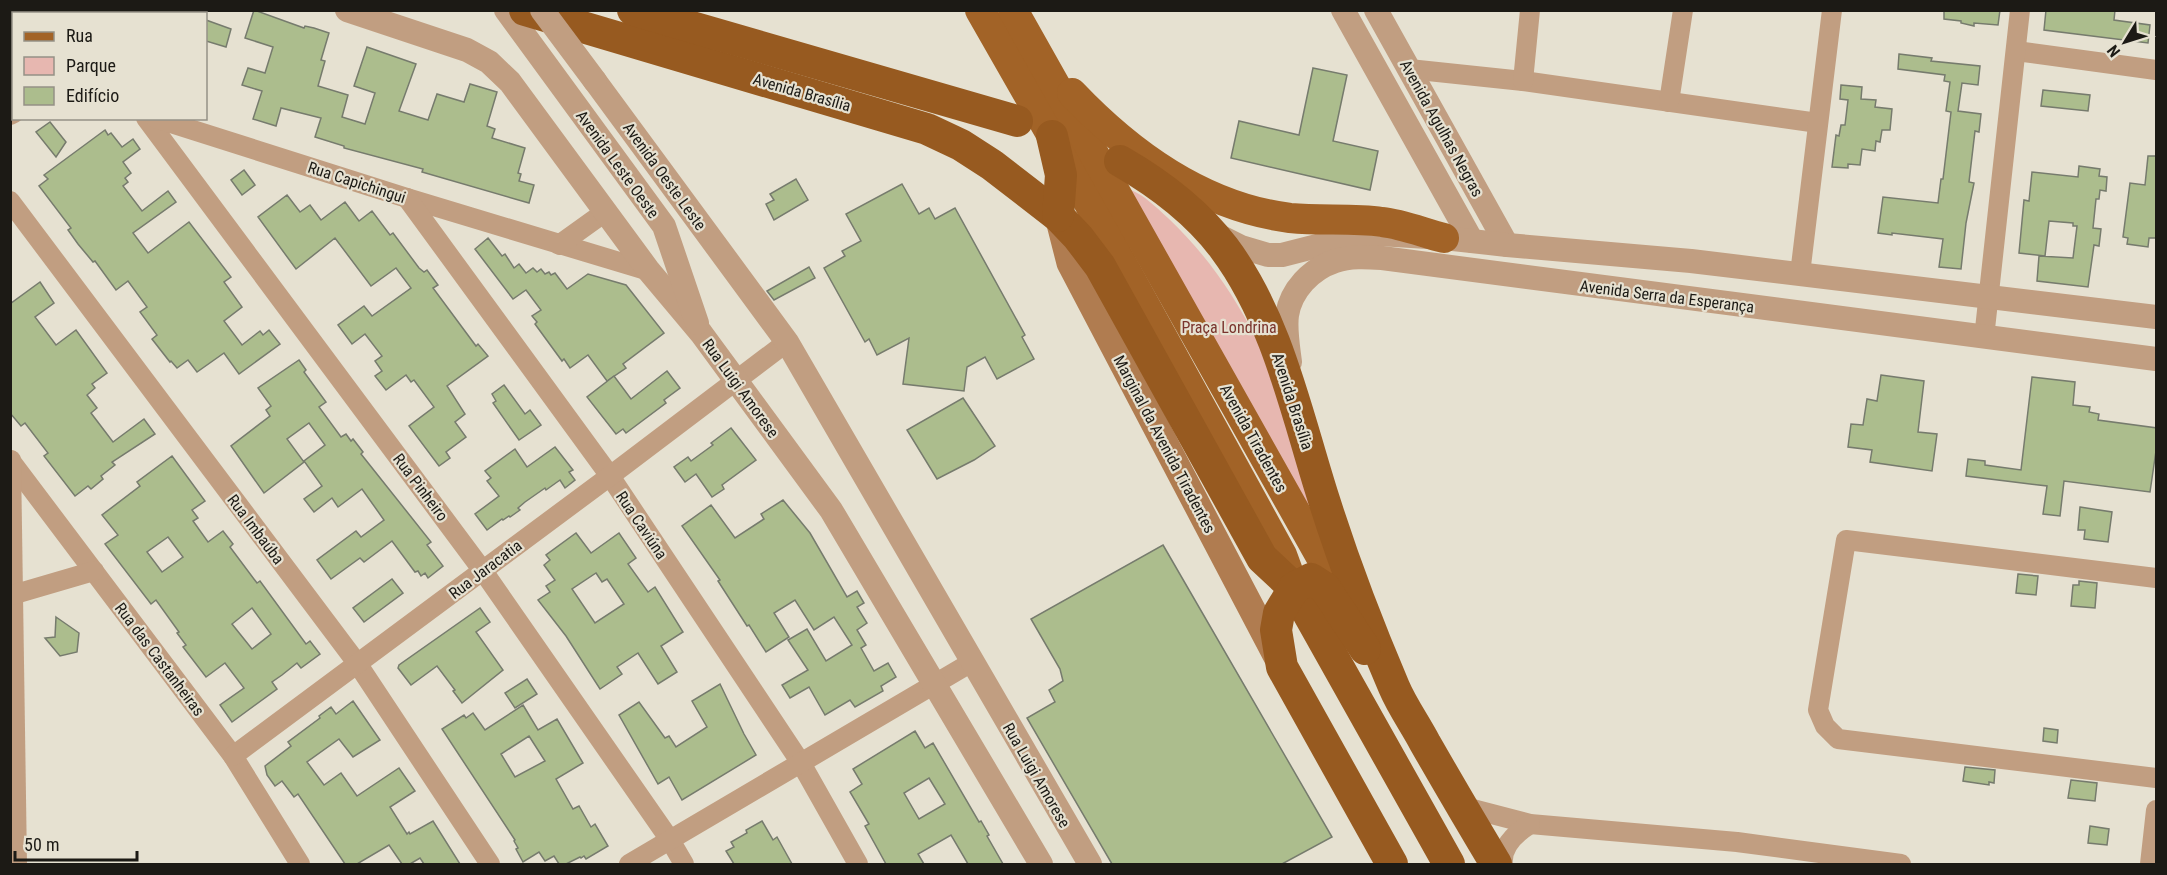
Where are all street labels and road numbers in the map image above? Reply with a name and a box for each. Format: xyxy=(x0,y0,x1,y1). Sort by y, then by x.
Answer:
street label: Avenida Agulhas Negras xyxy=(1396,57,1487,200)
street label: Avenida Brasília xyxy=(751,69,853,116)
street label: Avenida Leste Oeste xyxy=(572,107,663,222)
street label: Avenida Oeste Leste xyxy=(619,119,710,234)
street label: Rua Capichingui xyxy=(306,158,408,207)
street label: Avenida Serra da Esperança xyxy=(1579,276,1755,317)
street label: Rua Luigi Amorese xyxy=(698,335,783,442)
street label: Avenida Brasília xyxy=(1268,350,1317,452)
street label: Marginal da Avenida Tiradentes xyxy=(1110,352,1220,536)
street label: Avenida Tiradentes xyxy=(1216,381,1291,496)
street label: Rua Pinheiro xyxy=(389,450,452,525)
street label: Rua Caviúna xyxy=(612,488,671,563)
street label: Rua Imbaúba xyxy=(223,491,288,568)
street label: Rua Jaracatia xyxy=(445,536,525,603)
street label: Rua das Castanheiras xyxy=(111,599,208,720)
street label: Rua Luigi Amorese xyxy=(999,719,1074,831)

